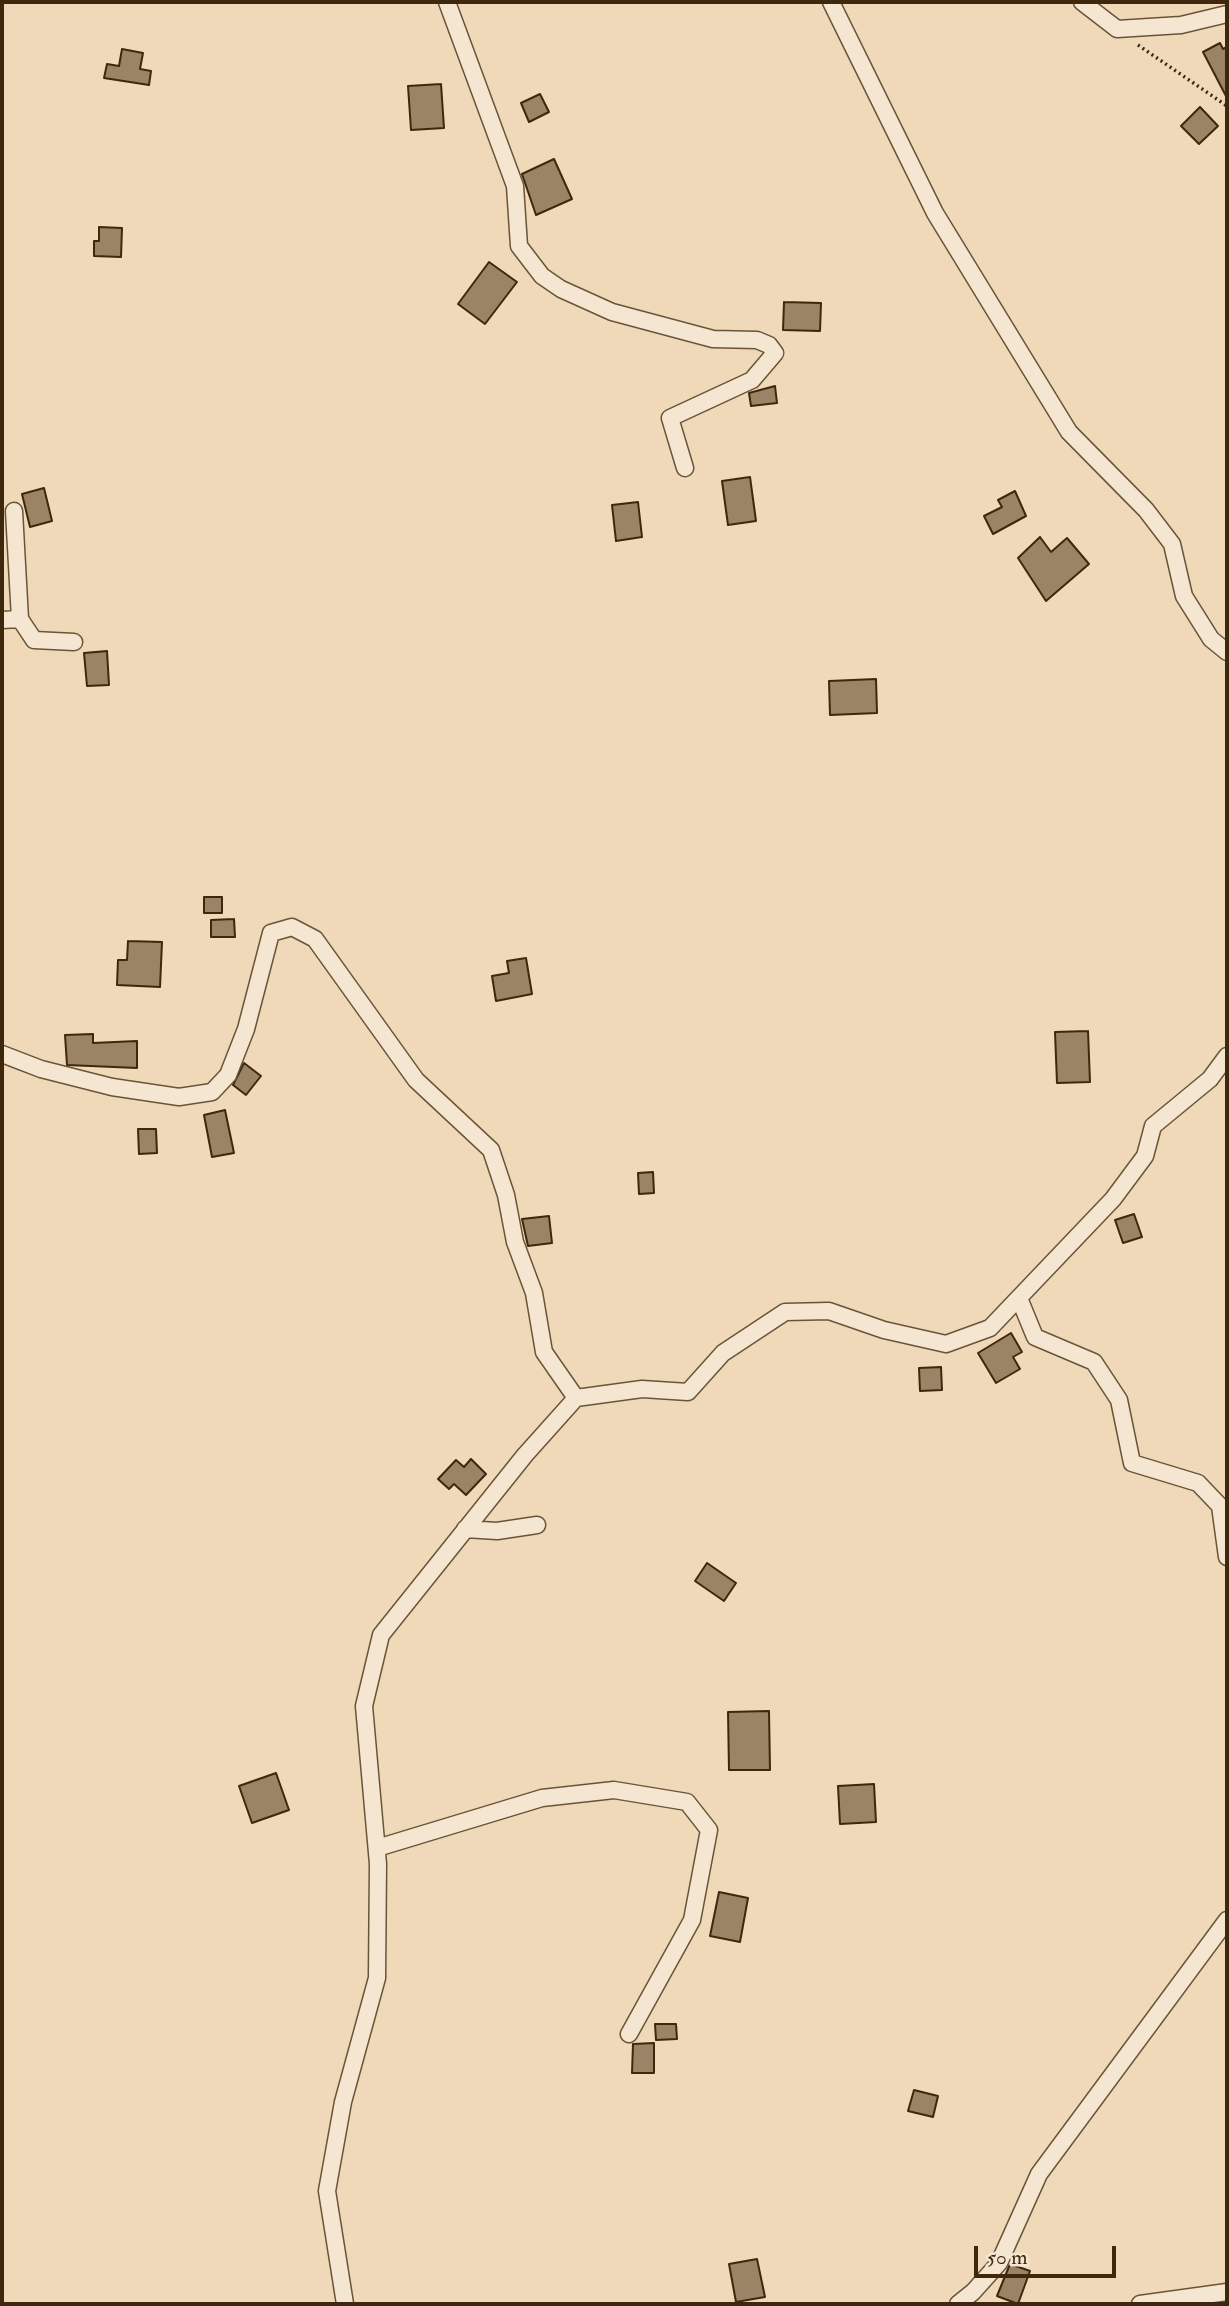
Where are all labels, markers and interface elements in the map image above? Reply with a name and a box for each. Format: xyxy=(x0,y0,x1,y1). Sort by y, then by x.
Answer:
scale bar xyxy=(977,2232,1119,2276)
text: 50 m xyxy=(987,2244,1028,2271)

